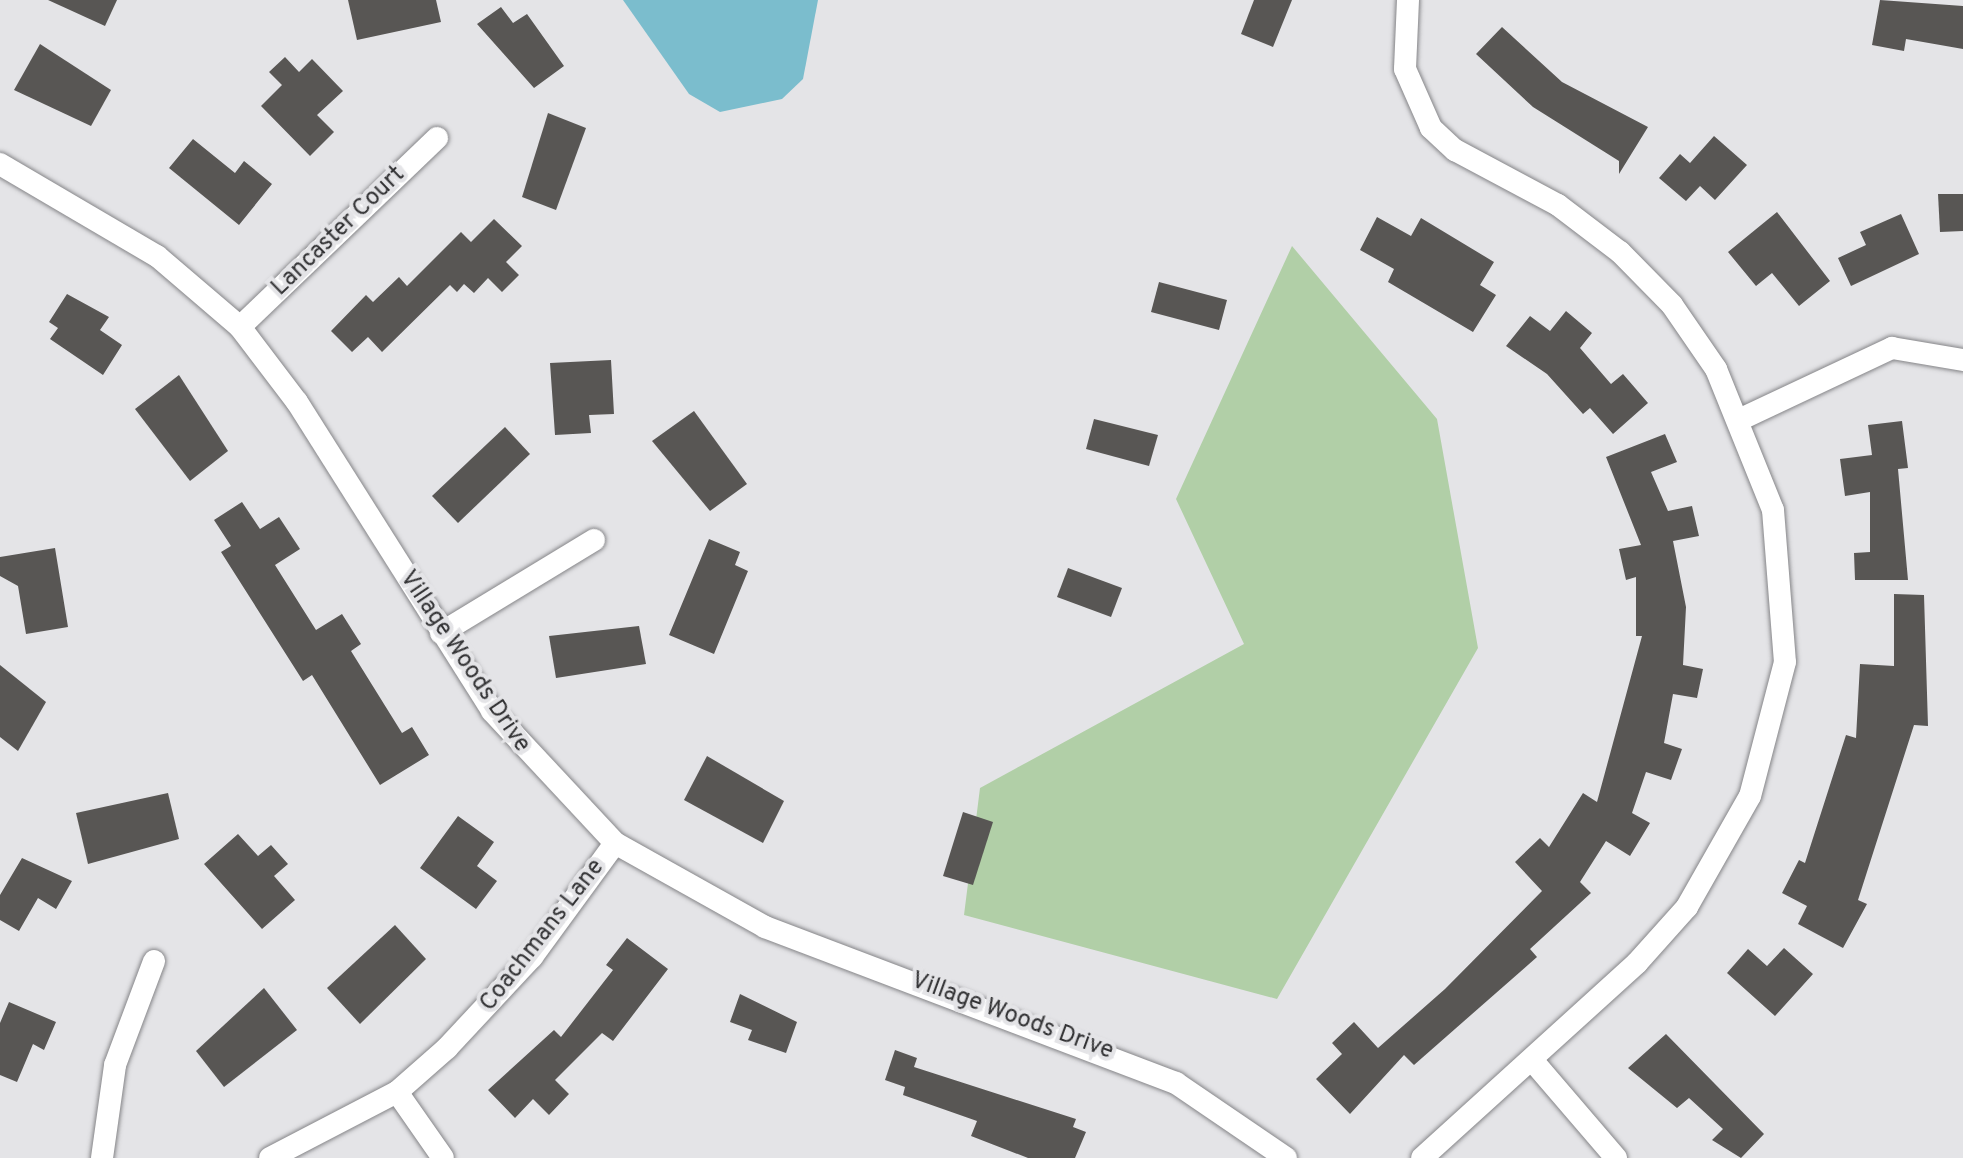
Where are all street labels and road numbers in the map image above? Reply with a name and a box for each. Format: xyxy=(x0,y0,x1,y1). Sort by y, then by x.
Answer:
street label: Lancaster Court xyxy=(266,161,412,303)
street label: Village Woods Drive xyxy=(392,565,536,759)
street label: Coachmans Lane xyxy=(475,854,611,1018)
street label: Village Woods Drive xyxy=(907,967,1117,1067)

